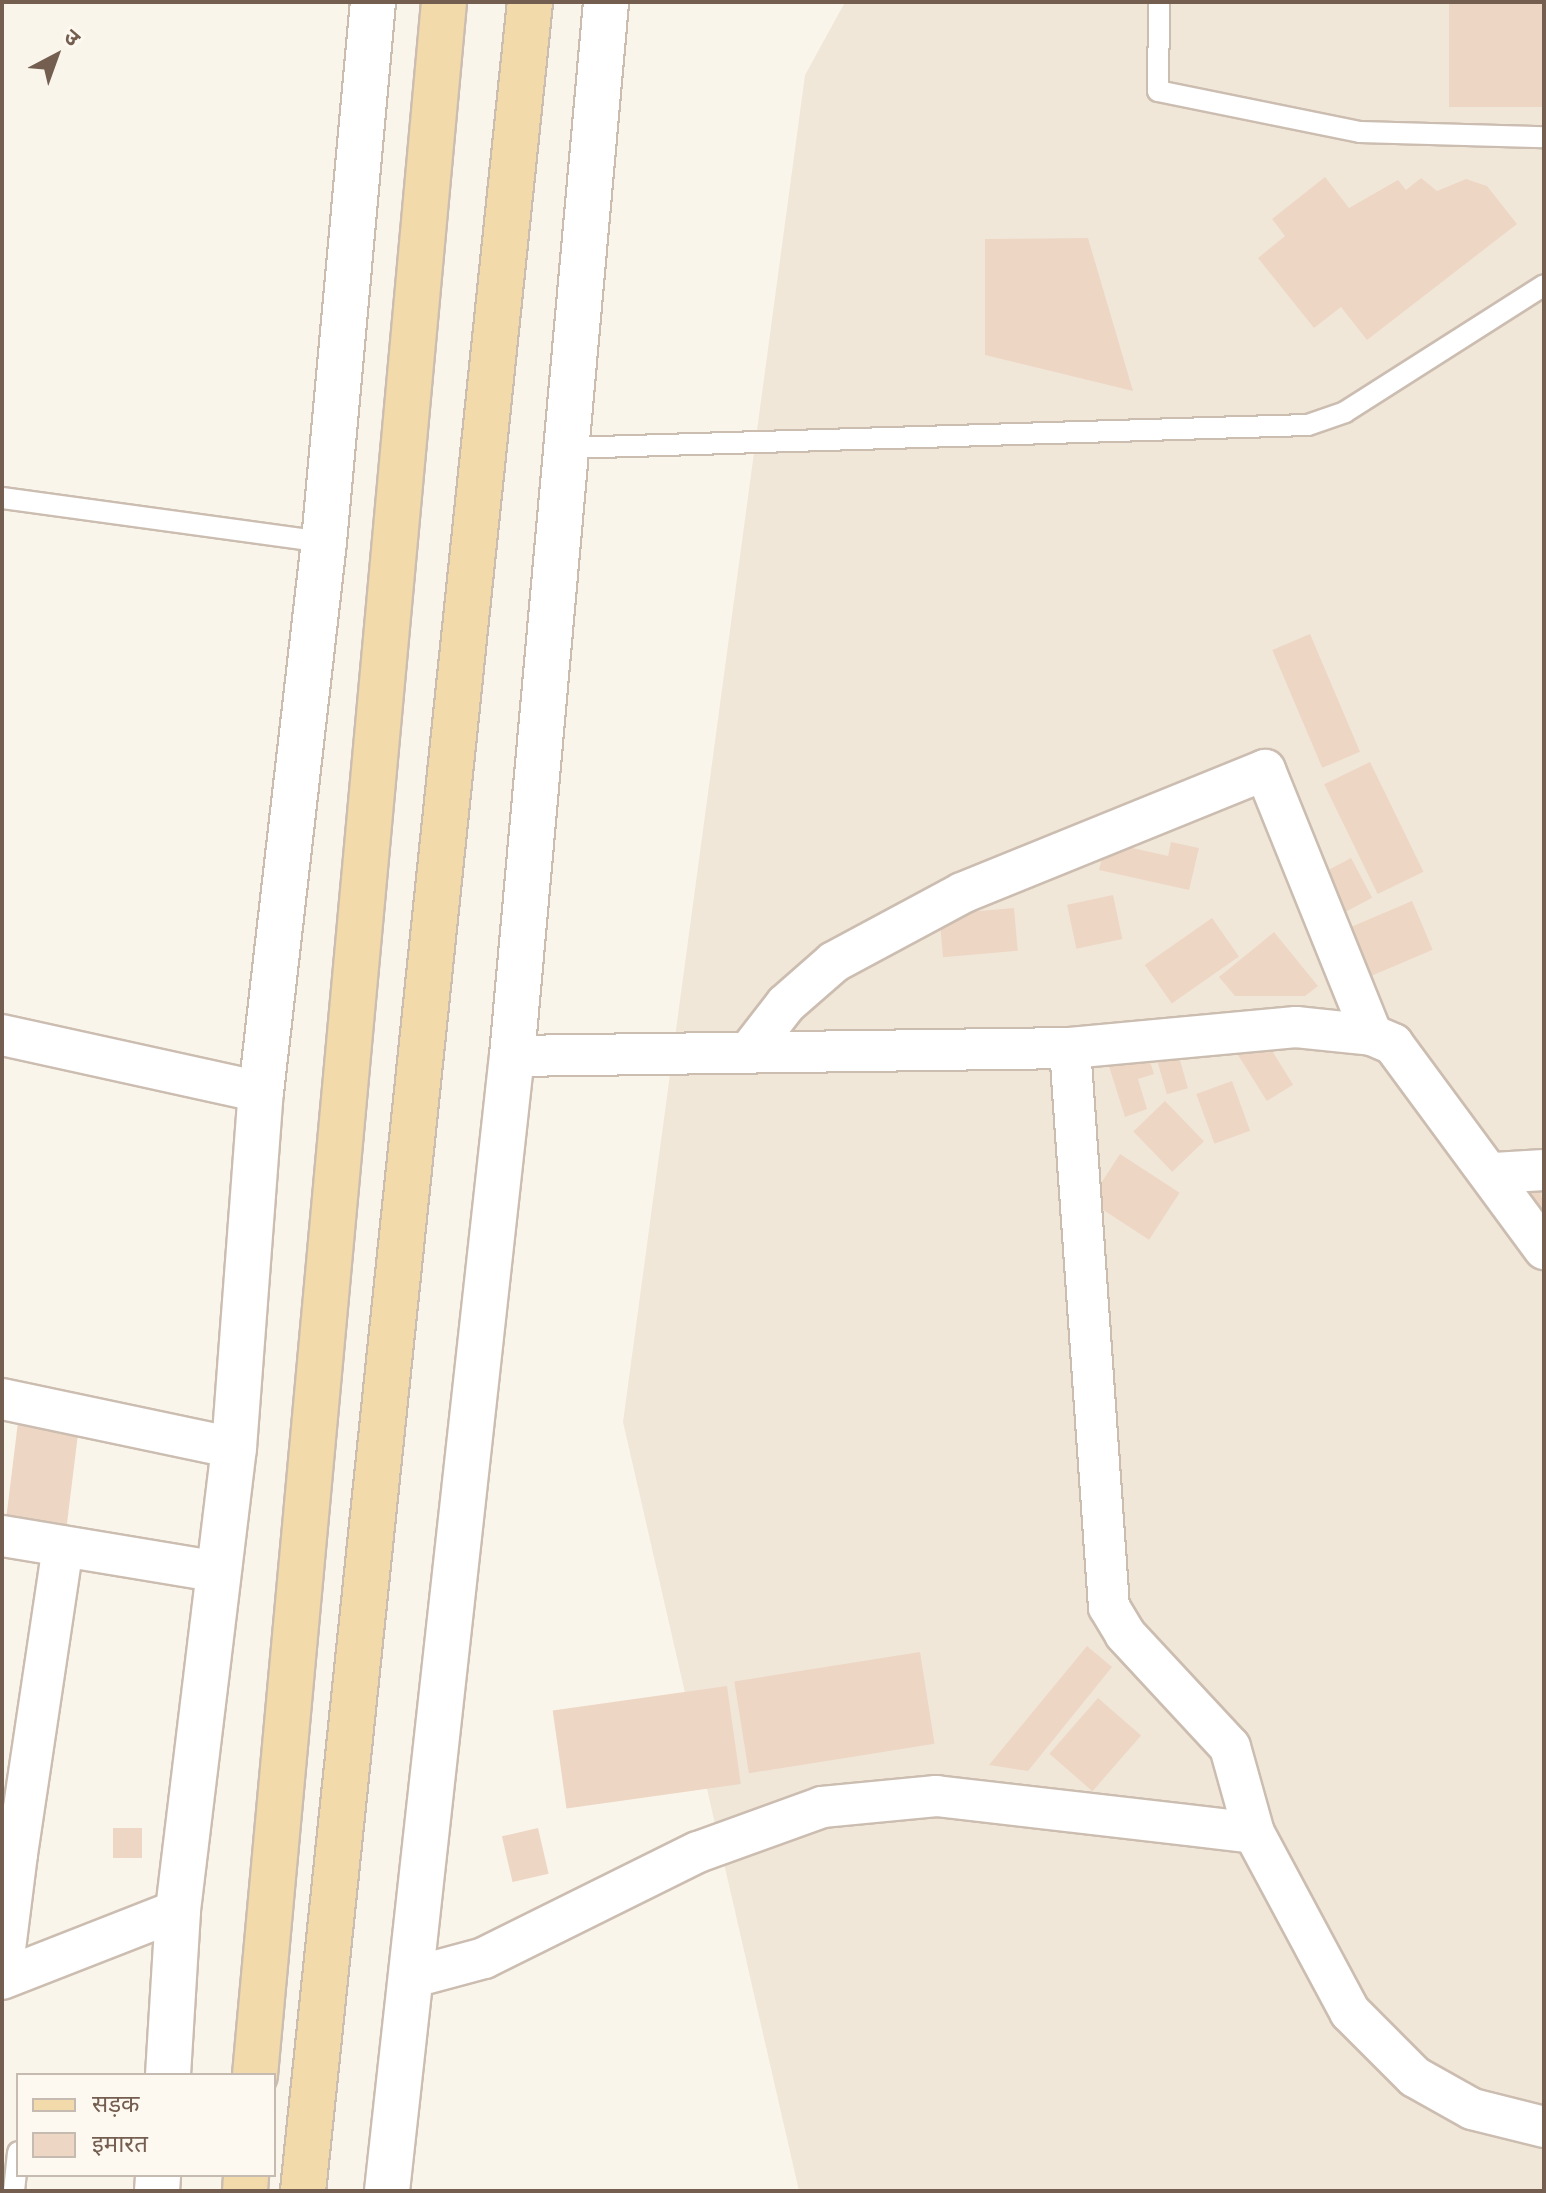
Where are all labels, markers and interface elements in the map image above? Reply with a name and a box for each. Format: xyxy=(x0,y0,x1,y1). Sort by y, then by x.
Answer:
north arrow xyxy=(16,16,96,96)
text: उ xyxy=(58,23,86,52)
legend xyxy=(16,2073,276,2177)
text: सड़क xyxy=(92,2089,140,2118)
text: इमारत xyxy=(92,2129,148,2158)

